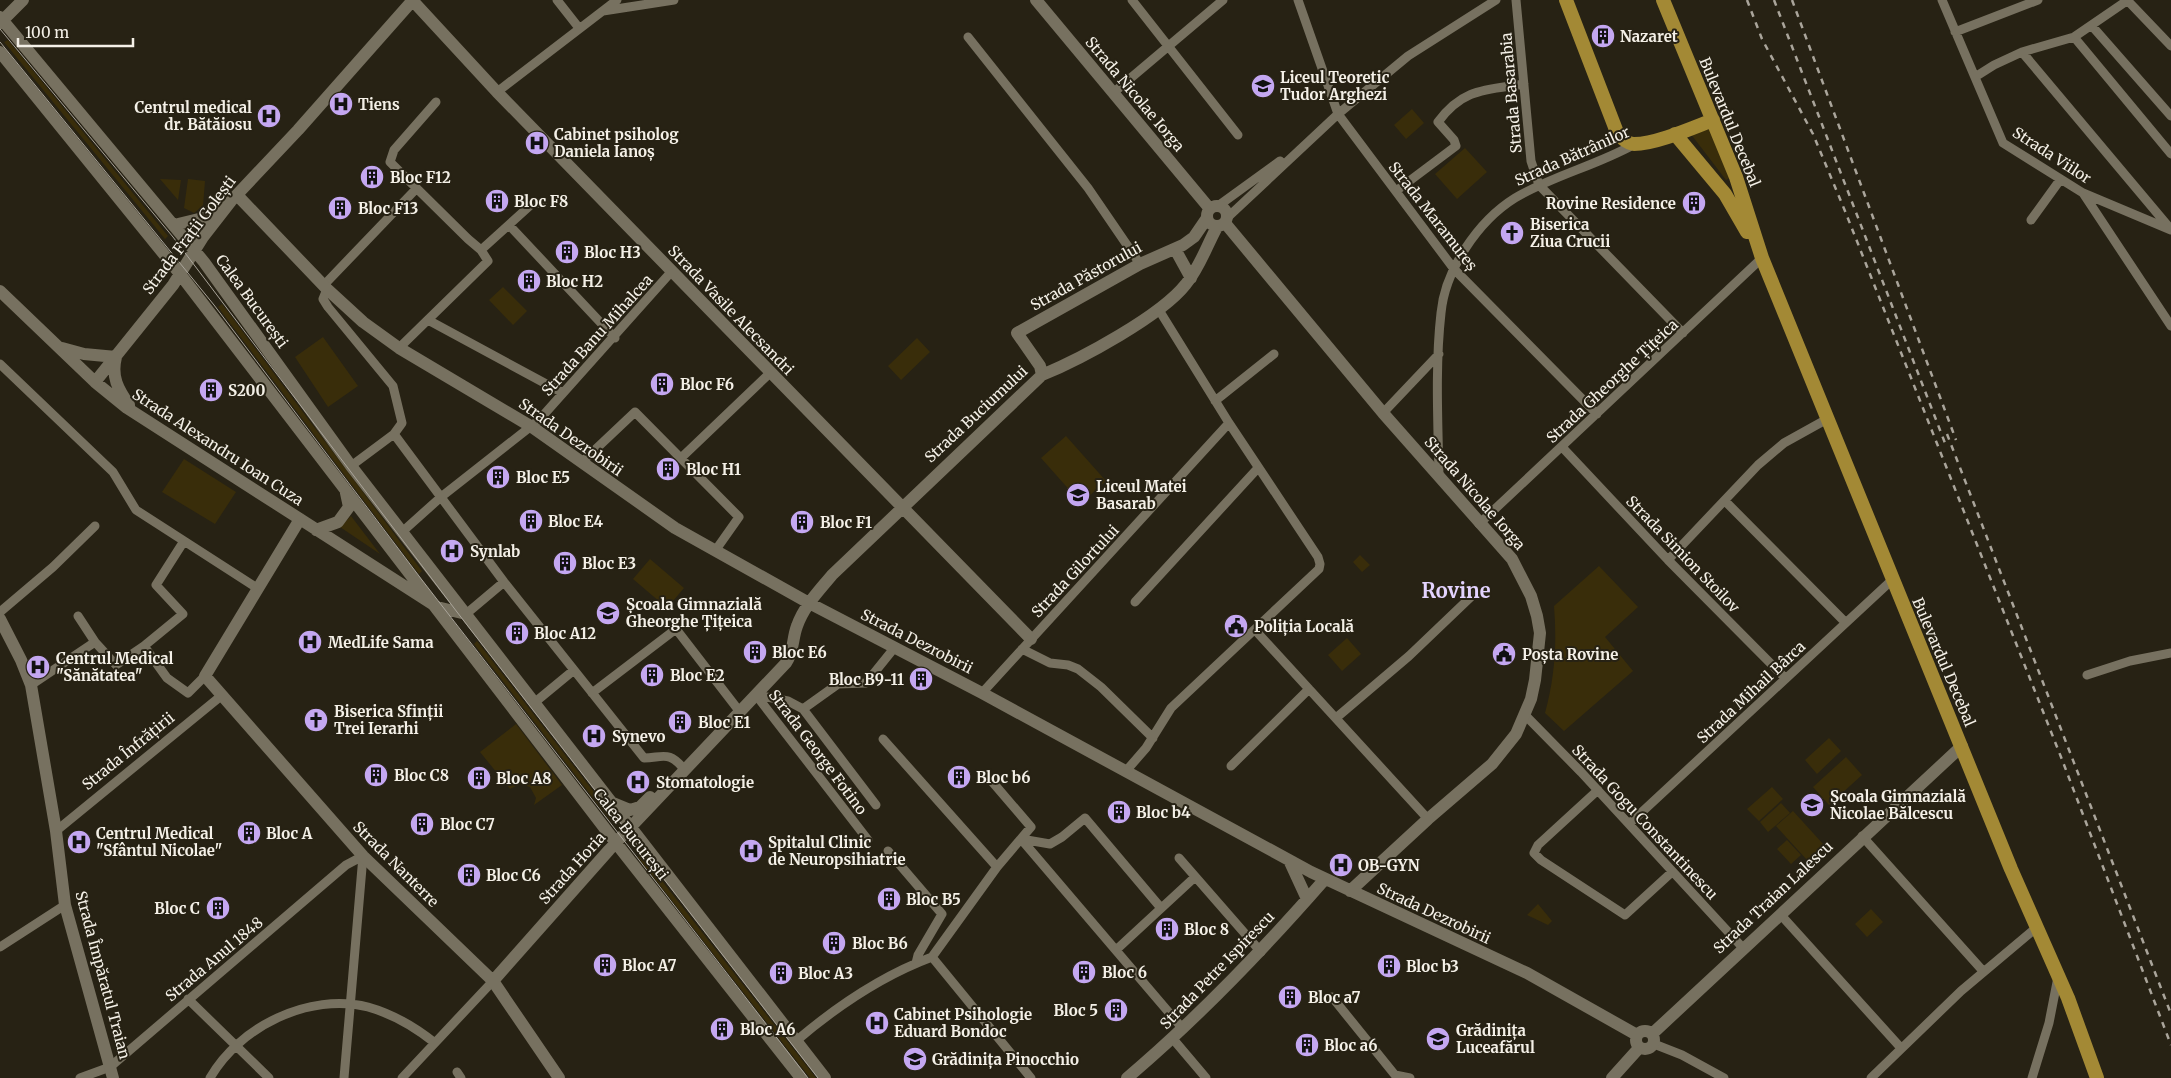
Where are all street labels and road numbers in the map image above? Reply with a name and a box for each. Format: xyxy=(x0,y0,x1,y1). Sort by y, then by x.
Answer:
street label: Strada Basarabia xyxy=(1496,32,1526,154)
street label: Strada Nicolae Iorga xyxy=(1081,33,1189,155)
street label: Bulevardul Decebal xyxy=(1695,54,1765,190)
street label: Strada Bătrânilor xyxy=(1512,122,1633,190)
street label: Strada Viilor xyxy=(2009,123,2095,188)
street label: Strada Maramureș xyxy=(1384,158,1482,275)
street label: Strada Frații Golești xyxy=(138,172,241,299)
street label: Strada Păstorului xyxy=(1027,238,1145,314)
street label: Strada Vasile Alecsandri xyxy=(664,241,798,379)
street label: Calea București xyxy=(211,251,292,352)
street label: Strada Banu Mihalcea xyxy=(537,270,657,400)
street label: Strada Gheorghe Țițeica xyxy=(1542,315,1682,448)
street label: Strada Buciumului xyxy=(921,361,1031,467)
street label: Strada Alexandru Ioan Cuza xyxy=(129,384,307,510)
street label: Strada Dezrobirii xyxy=(515,394,627,480)
street label: Strada Nicolae Iorga xyxy=(1421,432,1529,554)
street label: Strada Simion Stoilov xyxy=(1622,492,1744,617)
street label: Strada Gilortului xyxy=(1027,521,1123,621)
street label: Bulevardul Decebal xyxy=(1908,595,1980,730)
street label: Strada Dezrobirii xyxy=(858,605,976,677)
street label: Strada Mihail Bârca xyxy=(1693,637,1809,747)
street label: Strada George Fotino xyxy=(765,686,871,819)
street label: Strada Înfrățirii xyxy=(77,707,179,795)
street label: Strada Gogu Constantinescu xyxy=(1568,741,1722,903)
street label: Calea București xyxy=(589,784,673,884)
street label: Strada Nanterre xyxy=(349,817,443,911)
street label: Strada Horia xyxy=(535,828,609,908)
street label: Strada Traian Lalescu xyxy=(1709,837,1837,957)
street label: Strada Dezrobirii xyxy=(1374,878,1494,948)
street label: Strada Împăratul Traian xyxy=(71,889,136,1061)
street label: Strada Petre Ispirescu xyxy=(1156,907,1278,1033)
street label: Strada Anul 1848 xyxy=(161,913,267,1005)

